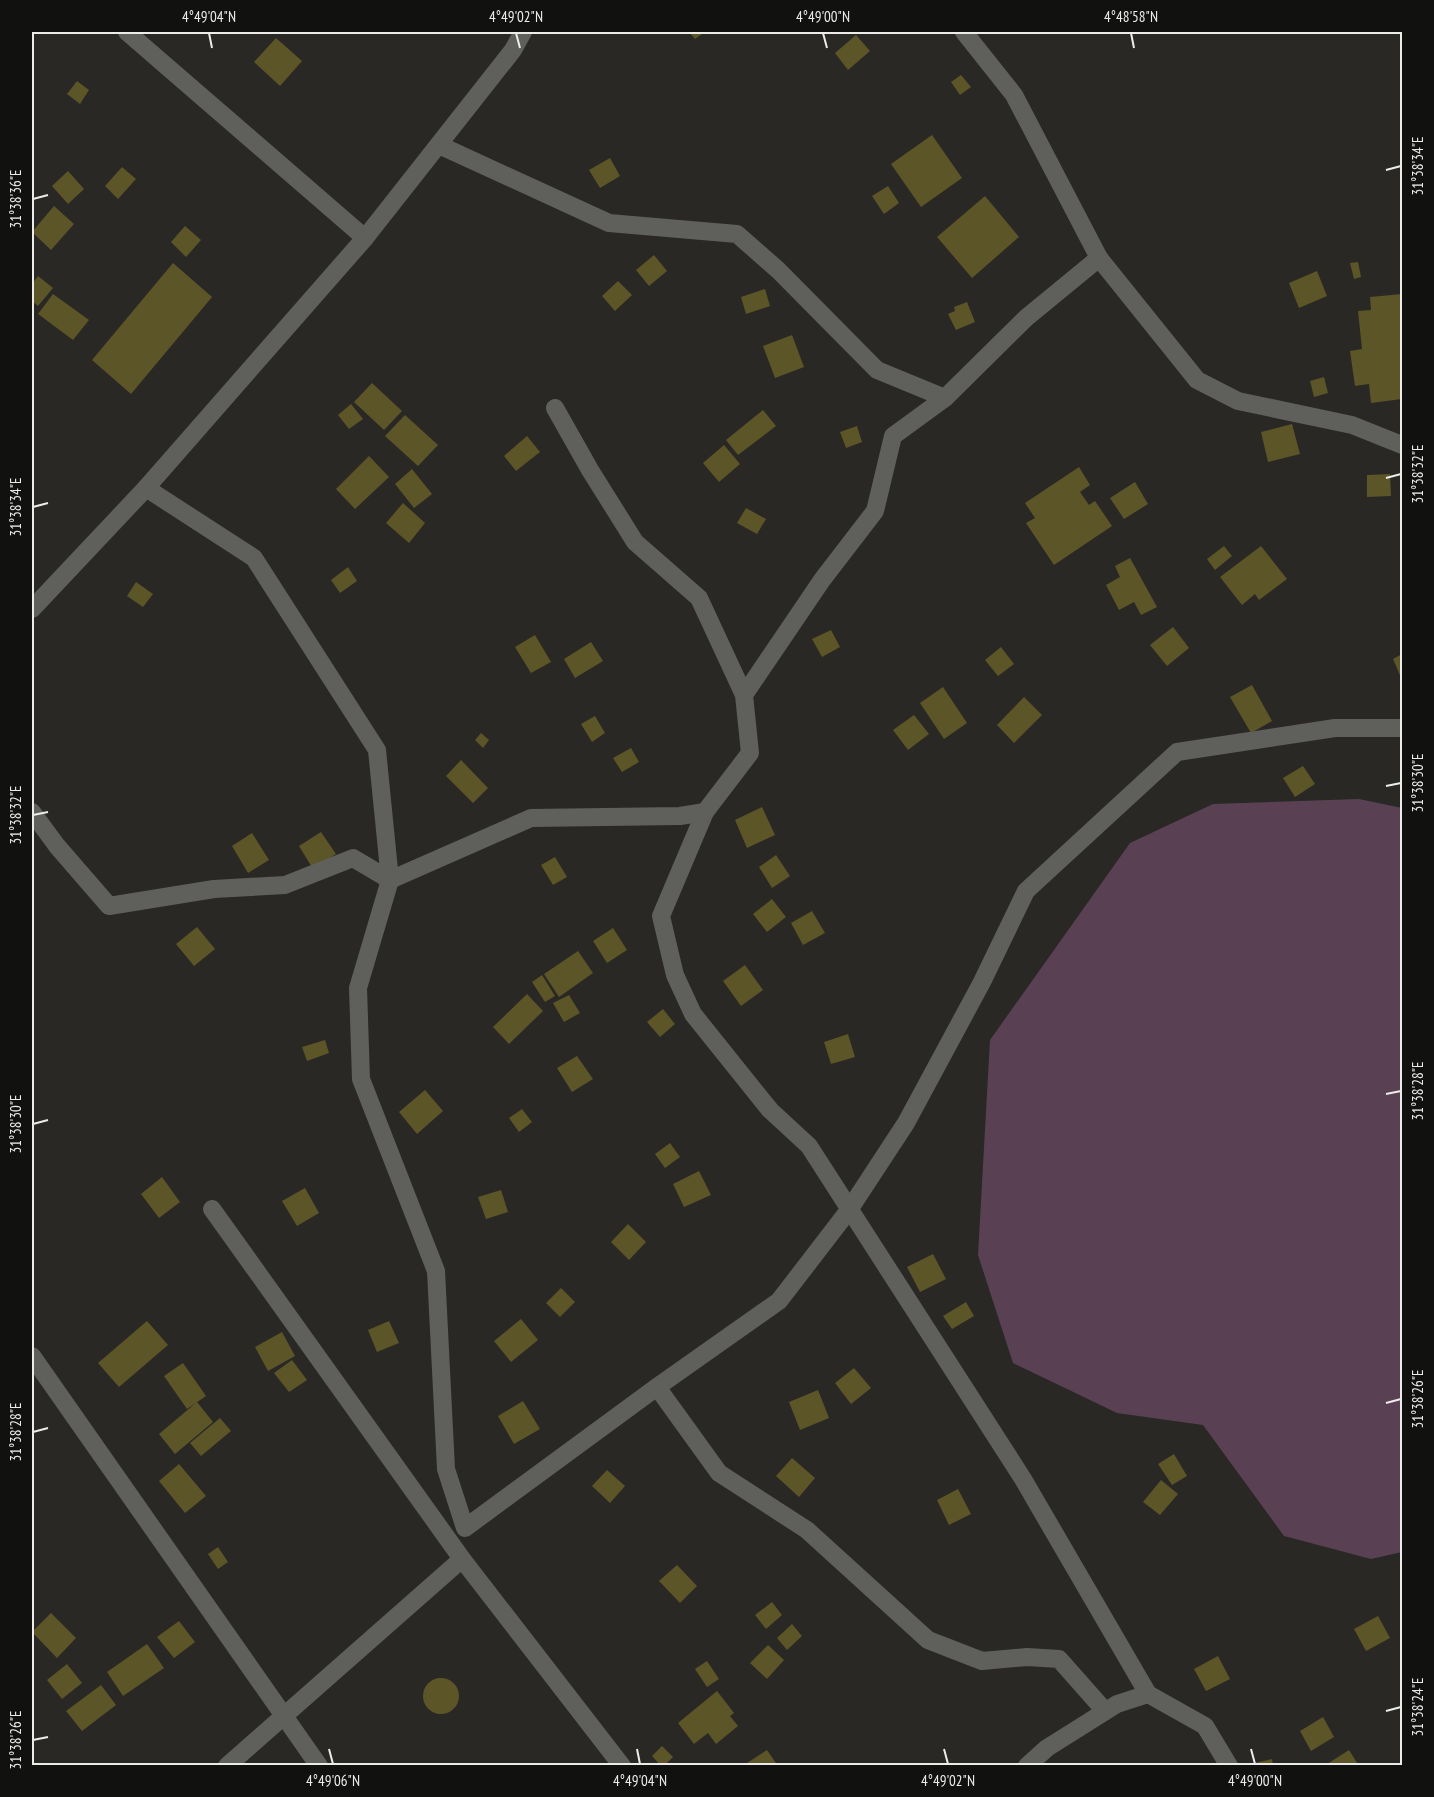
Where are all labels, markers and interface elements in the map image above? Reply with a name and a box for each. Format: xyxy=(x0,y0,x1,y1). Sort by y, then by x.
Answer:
text: 4°49'04"N xyxy=(182,7,236,26)
text: 4°49'02"N xyxy=(489,7,543,26)
text: 4°49'00"N xyxy=(796,7,850,26)
text: 4°48'58"N xyxy=(1104,7,1158,26)
text: 31°38'34"E xyxy=(1408,136,1427,196)
text: 31°38'36"E xyxy=(6,169,25,229)
text: 31°38'32"E xyxy=(1408,444,1427,504)
text: 31°38'34"E xyxy=(6,477,25,537)
text: 31°38'30"E xyxy=(1408,753,1427,813)
text: 31°38'32"E xyxy=(6,785,25,845)
text: 31°38'28"E xyxy=(1408,1061,1427,1121)
text: 31°38'30"E xyxy=(6,1094,25,1154)
text: 31°38'26"E xyxy=(1408,1369,1427,1429)
text: 31°38'28"E xyxy=(6,1402,25,1462)
text: 31°38'24"E xyxy=(1408,1677,1427,1737)
text: 31°38'26"E xyxy=(6,1710,25,1770)
text: 4°49'06"N xyxy=(306,1771,360,1790)
text: 4°49'04"N xyxy=(613,1771,667,1790)
text: 4°49'02"N xyxy=(921,1771,975,1790)
text: 4°49'00"N xyxy=(1228,1771,1282,1790)

